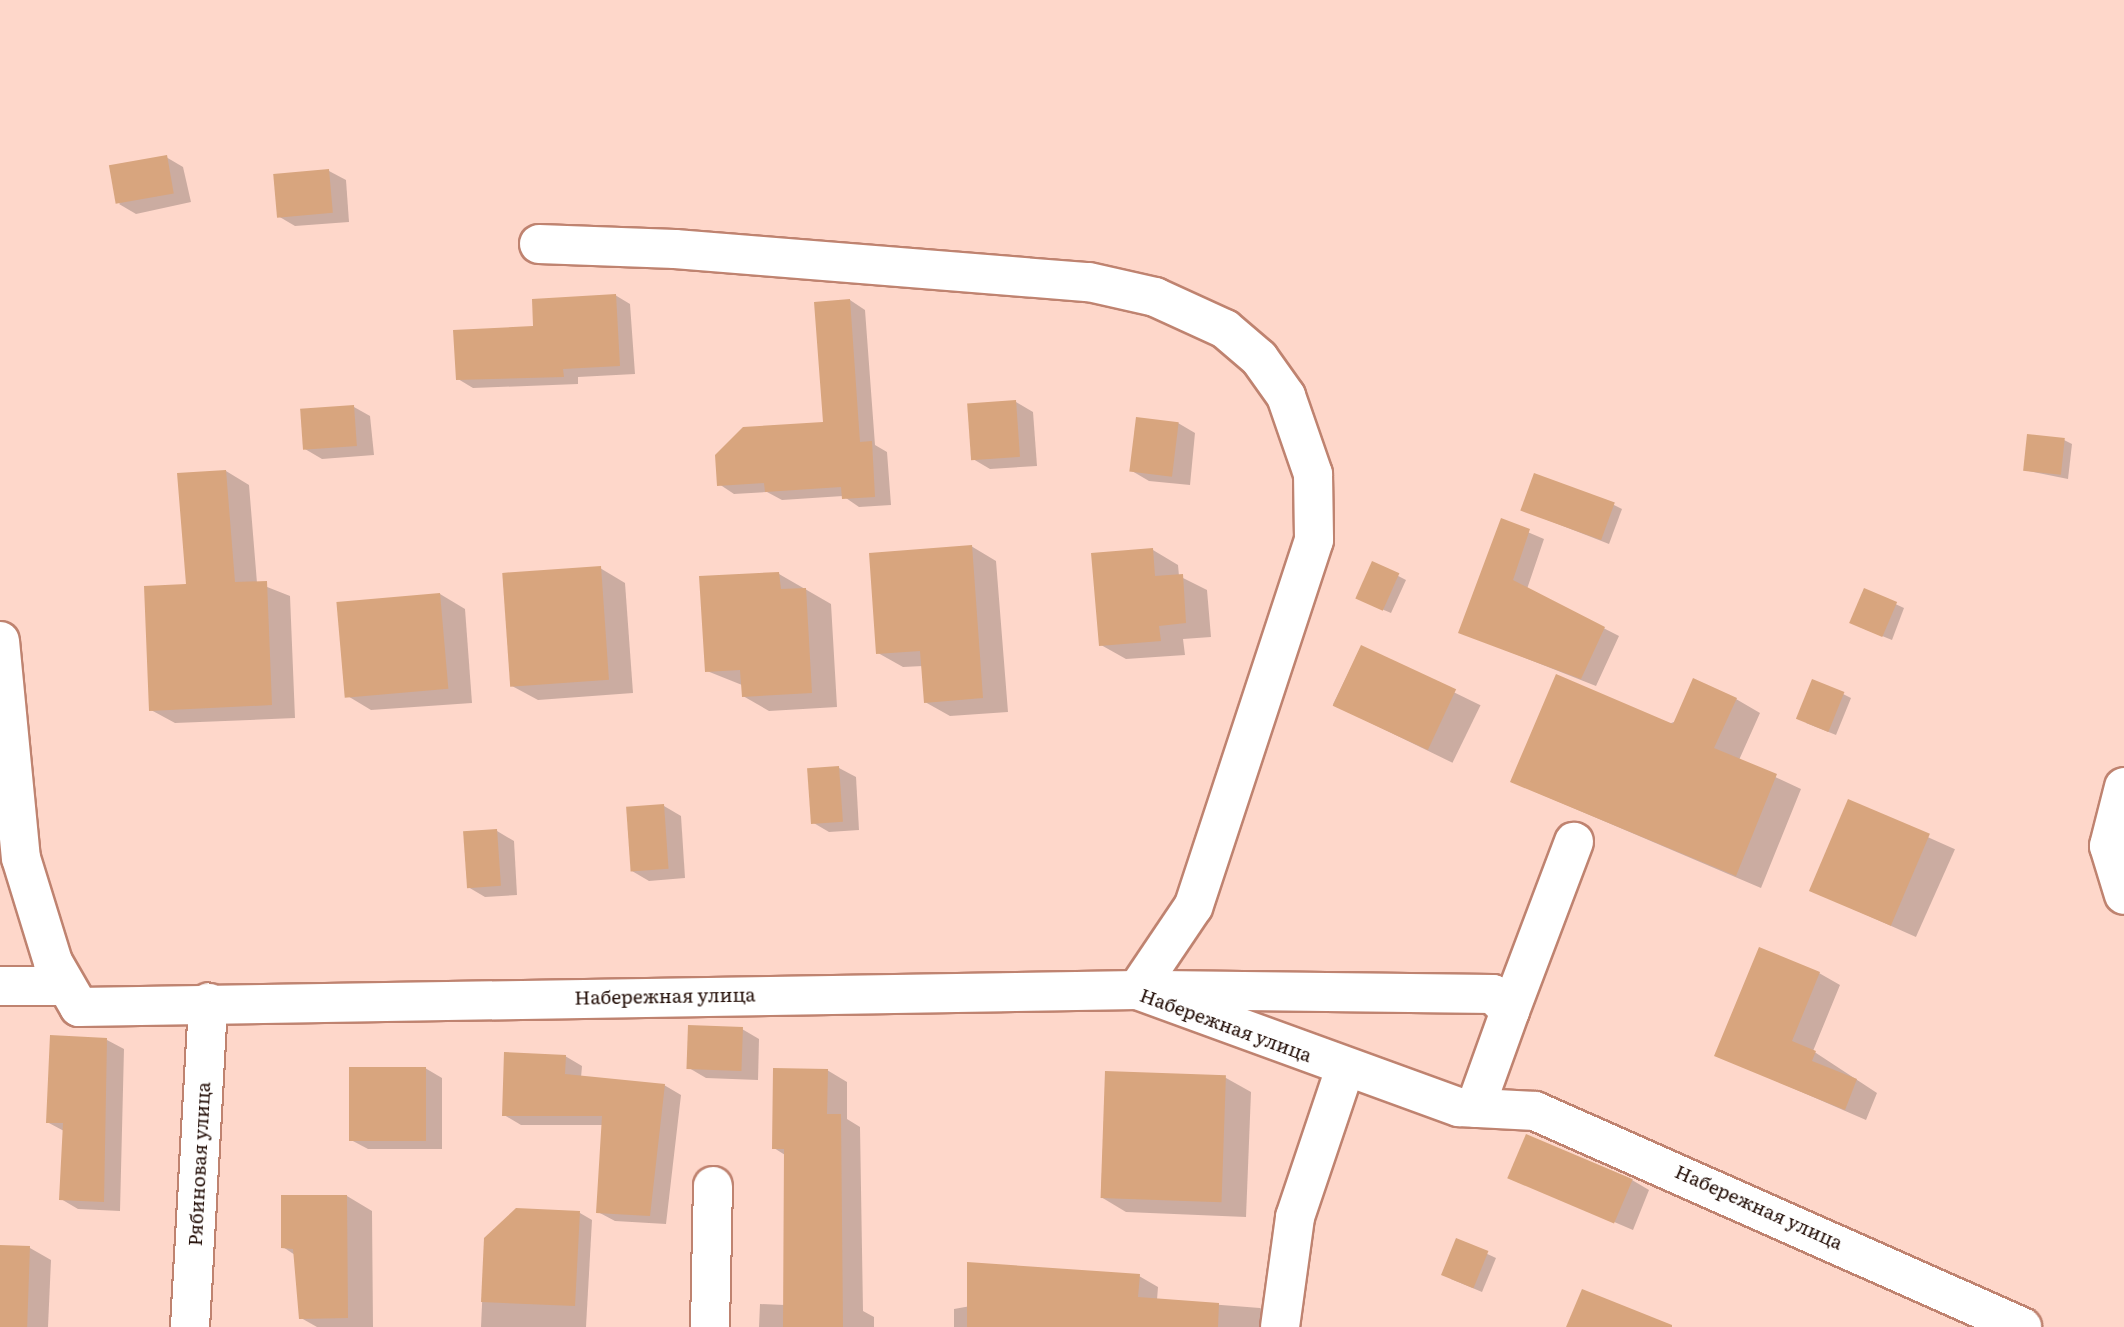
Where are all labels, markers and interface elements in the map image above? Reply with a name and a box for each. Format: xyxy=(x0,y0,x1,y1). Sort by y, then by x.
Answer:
street label: Набережная улица xyxy=(574,983,756,1009)
street label: Набережная улица xyxy=(1137,983,1315,1067)
street label: Рябиновая улица xyxy=(183,1081,215,1247)
street label: Набережная улица xyxy=(1672,1160,1846,1254)

